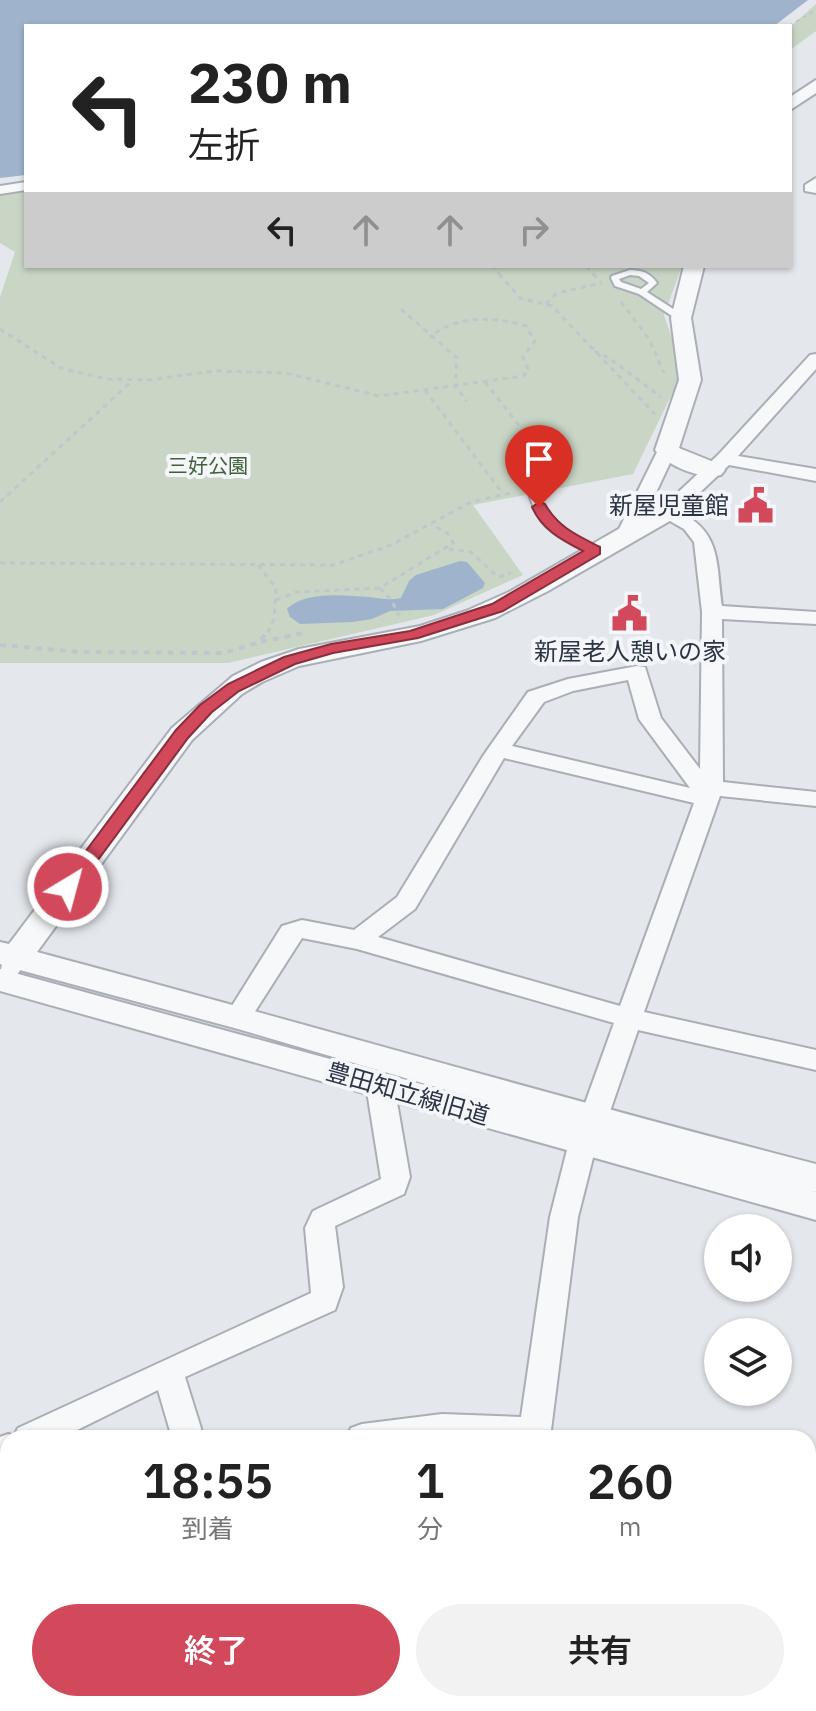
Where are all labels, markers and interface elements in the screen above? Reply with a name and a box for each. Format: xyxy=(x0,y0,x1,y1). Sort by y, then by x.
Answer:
text: 230 m xyxy=(188,46,352,118)
icon: left xyxy=(56,56,160,160)
text: 左折 xyxy=(188,121,260,168)
icon: left xyxy=(260,208,304,252)
icon: ahead xyxy=(344,208,388,252)
icon: ahead xyxy=(428,208,472,252)
icon: right xyxy=(512,208,556,252)
pin xyxy=(505,425,573,507)
icon: arrive xyxy=(517,437,561,481)
park label: 三好公園 xyxy=(168,452,248,479)
public building icon: 新屋児童館 xyxy=(736,486,774,524)
place label: 新屋児童館 xyxy=(609,489,729,521)
public building icon: 新屋老人憩いの家 xyxy=(611,595,649,633)
place label: 新屋老人憩いの家 xyxy=(534,635,726,667)
position arrow xyxy=(26,845,110,929)
street label: 豊田知立線旧道 xyxy=(323,1054,493,1132)
map controls xyxy=(704,1214,792,1406)
button: sound xyxy=(704,1214,792,1302)
button: layers xyxy=(704,1318,792,1406)
text: 18:55 xyxy=(143,1449,273,1511)
text: 1 xyxy=(416,1449,444,1511)
text: 260 xyxy=(587,1450,673,1512)
text: m xyxy=(619,1509,642,1543)
text: 到着 xyxy=(182,1511,234,1545)
text: 分 xyxy=(417,1511,443,1545)
button: 終了 xyxy=(32,1604,400,1696)
button: 共有 xyxy=(416,1604,784,1696)

